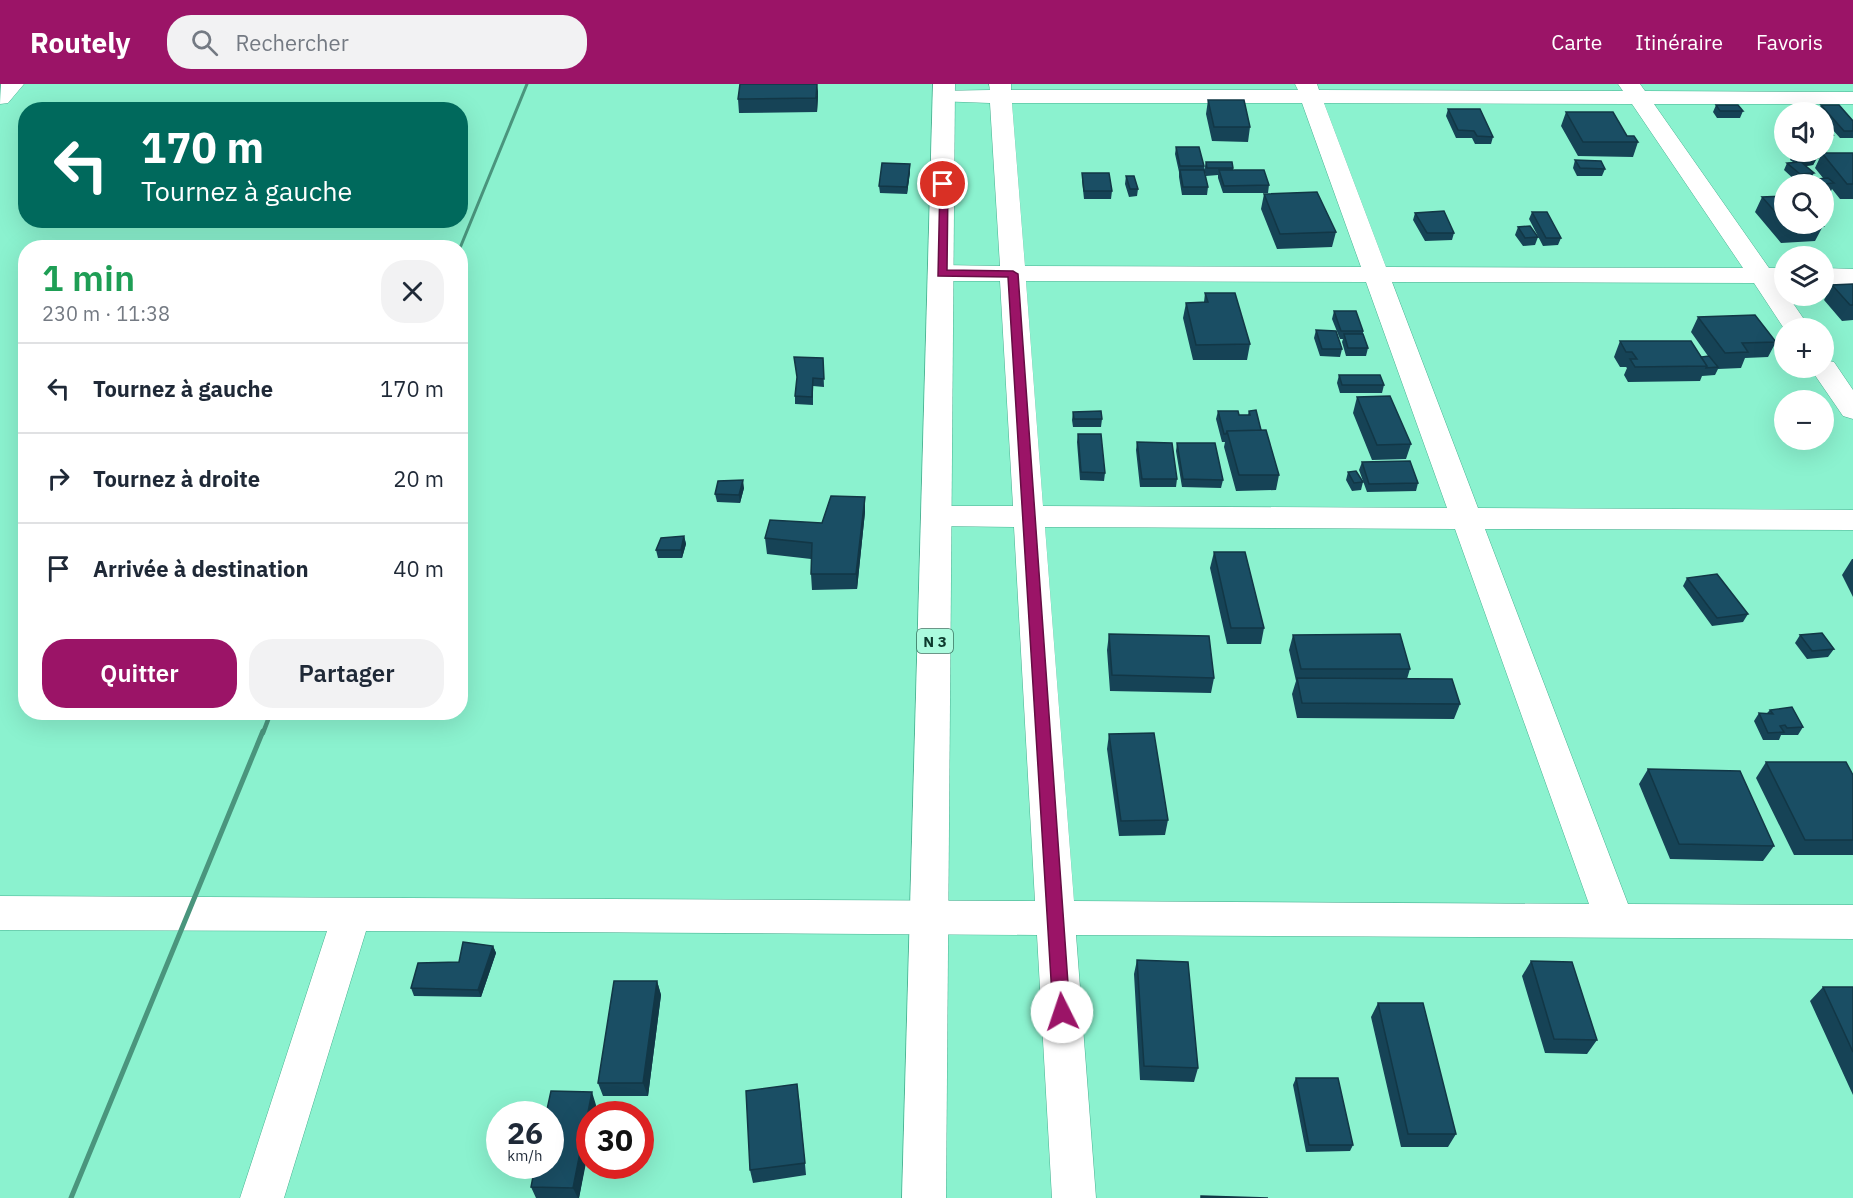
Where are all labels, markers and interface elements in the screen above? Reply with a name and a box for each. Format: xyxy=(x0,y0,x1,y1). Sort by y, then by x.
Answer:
search box xyxy=(167,15,587,69)
text: Routely xyxy=(30,24,131,61)
icon: search xyxy=(188,26,221,59)
text: Rechercher xyxy=(236,28,349,57)
text: Carte xyxy=(1551,28,1602,56)
text: Itinéraire xyxy=(1635,28,1723,56)
text: Favoris xyxy=(1756,28,1823,56)
map controls xyxy=(1774,102,1834,450)
button: sound xyxy=(1774,102,1834,162)
text: 170 m xyxy=(141,120,264,175)
icon: left xyxy=(42,126,120,204)
pin xyxy=(917,158,968,209)
icon: arrive xyxy=(926,167,959,200)
text: Tournez à gauche xyxy=(141,173,352,208)
button: search xyxy=(1774,174,1834,234)
button: layers xyxy=(1774,246,1834,306)
text: 1 min xyxy=(42,254,135,301)
button: close xyxy=(381,260,444,323)
text: 230 m · 11:38 xyxy=(42,300,170,327)
button: + xyxy=(1774,318,1834,378)
icon: left xyxy=(42,372,75,405)
text: Tournez à gauche xyxy=(93,374,273,403)
text: 170 m xyxy=(380,374,444,403)
button: − xyxy=(1774,390,1834,450)
icon: right xyxy=(42,462,75,495)
text: Tournez à droite xyxy=(93,464,260,493)
text: 20 m xyxy=(393,464,444,493)
icon: arrive xyxy=(42,552,75,585)
text: Arrivée à destination xyxy=(93,554,309,583)
text: 40 m xyxy=(393,554,444,583)
road number: N 3 xyxy=(917,629,953,653)
button: Quitter xyxy=(42,639,237,708)
button: Partager xyxy=(249,639,444,708)
position arrow xyxy=(1030,980,1094,1044)
speed limit sign: 30 xyxy=(576,1101,654,1179)
text: 26 xyxy=(507,1113,543,1152)
text: km/h xyxy=(507,1146,543,1165)

